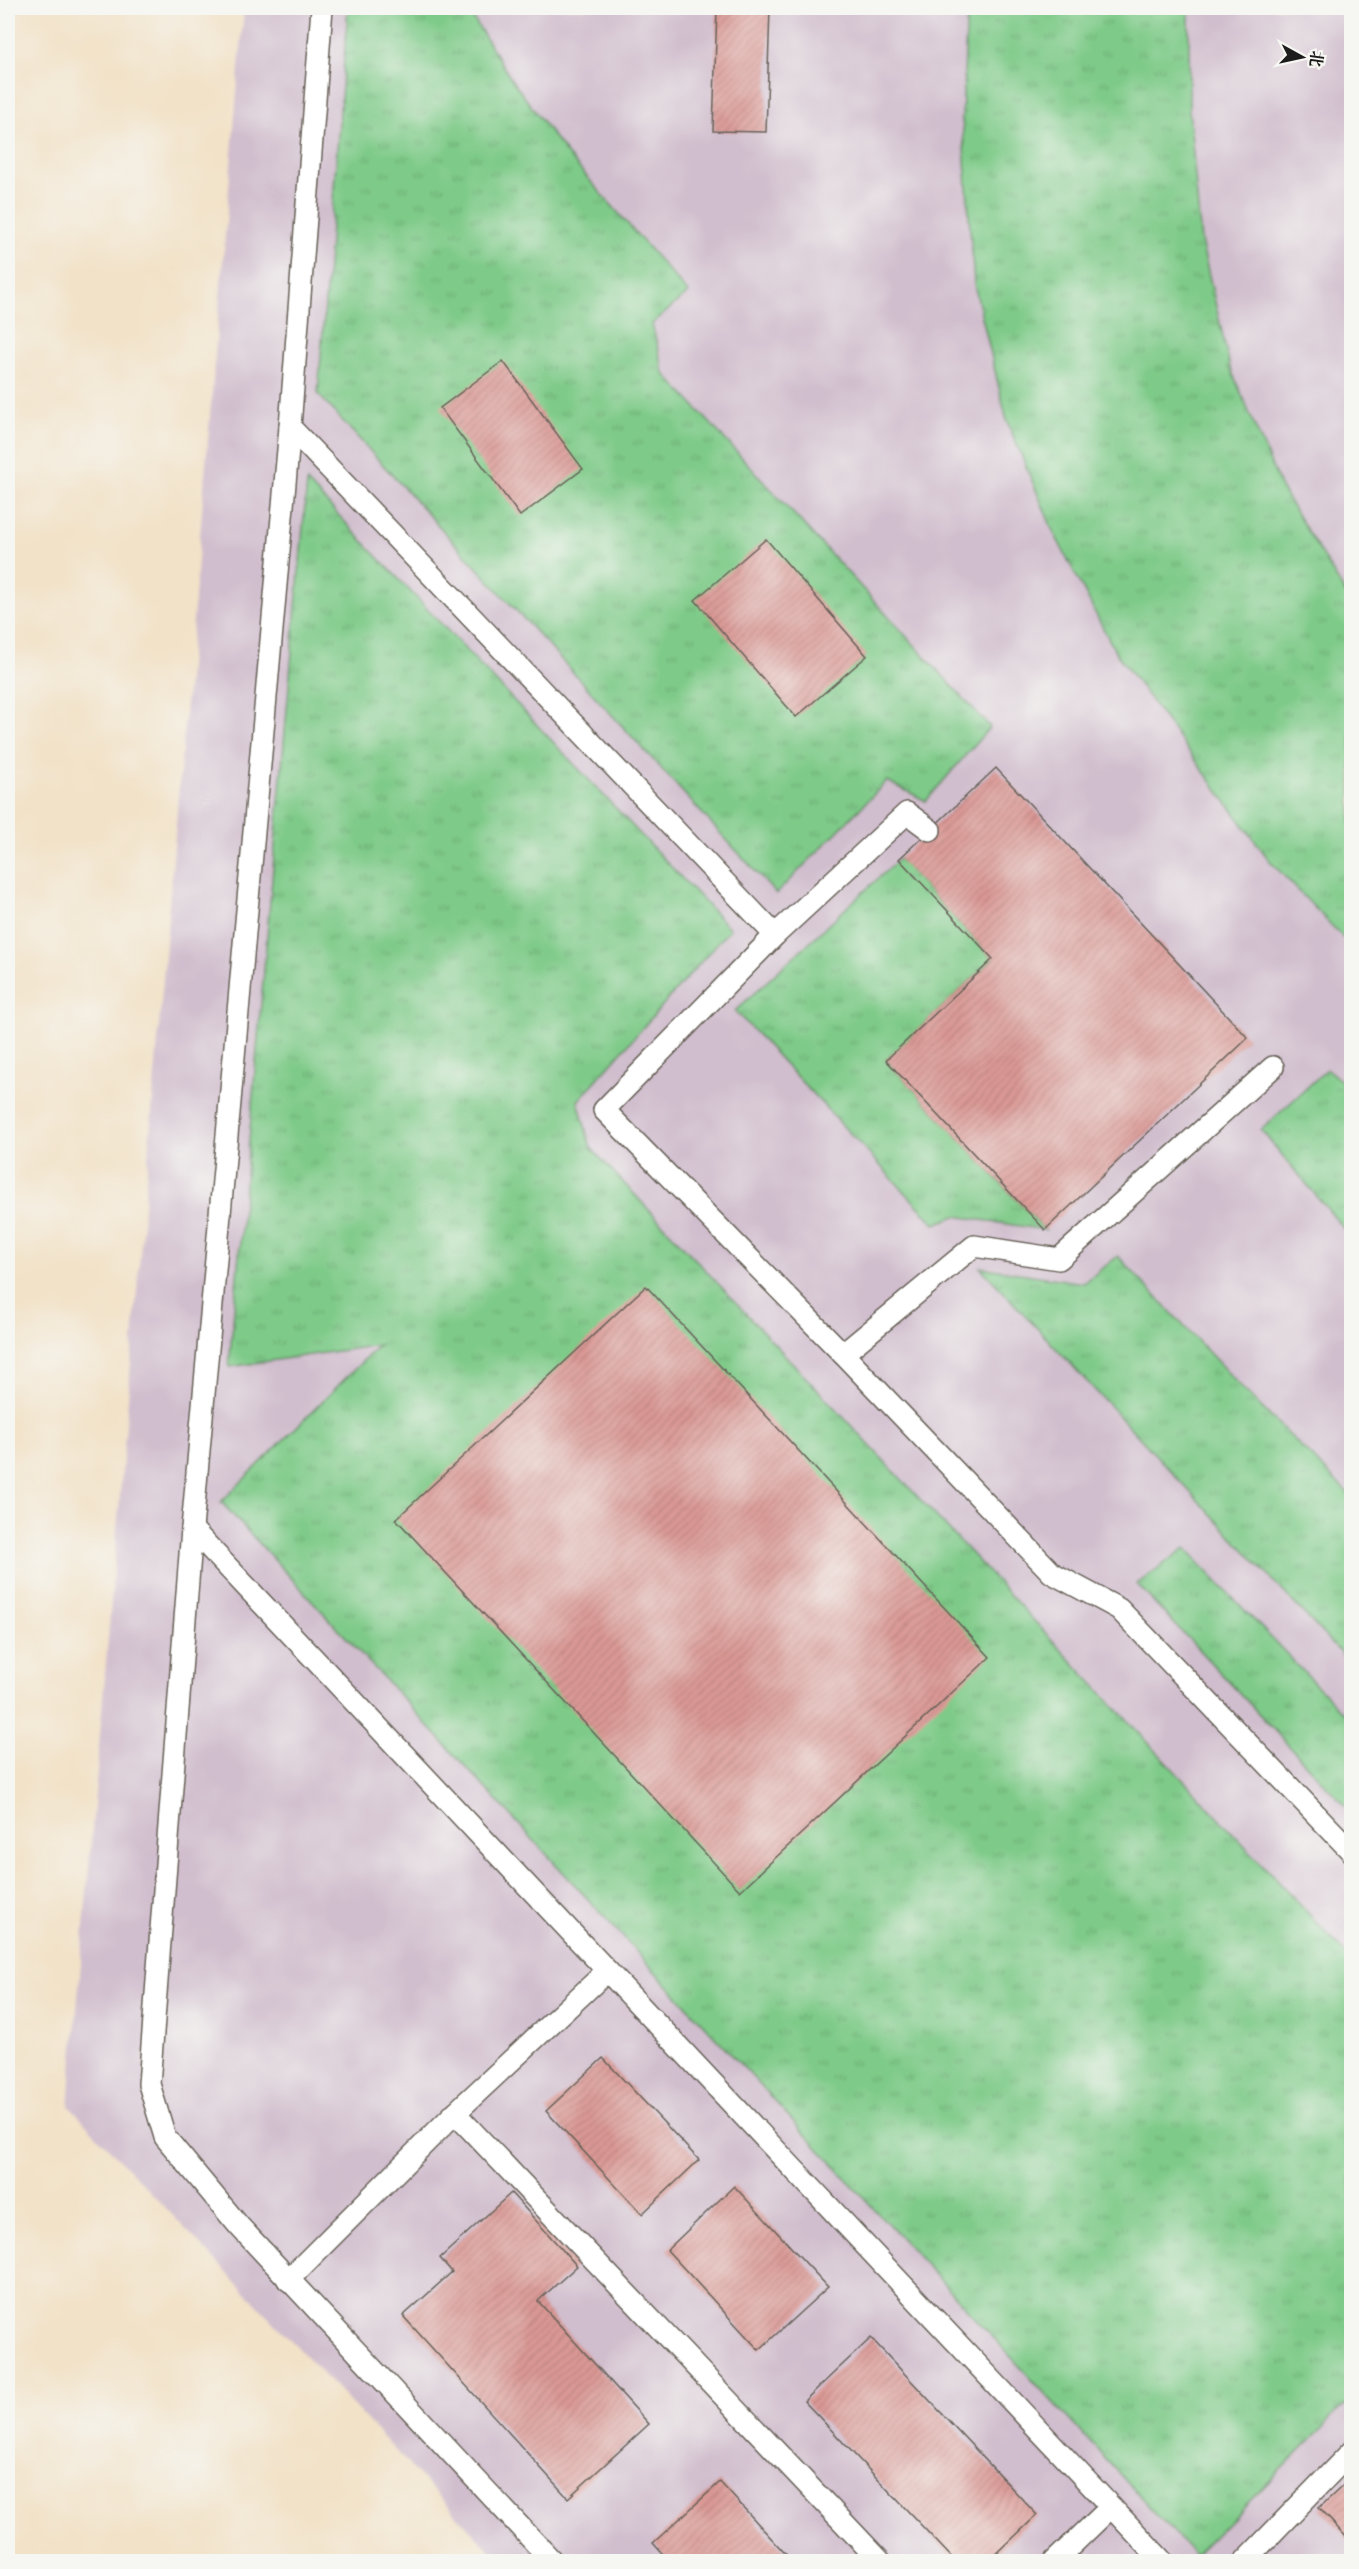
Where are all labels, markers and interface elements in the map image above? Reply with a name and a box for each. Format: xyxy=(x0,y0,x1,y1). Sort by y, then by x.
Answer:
north arrow xyxy=(1272,27,1332,87)
text: 北 xyxy=(1304,49,1328,68)

